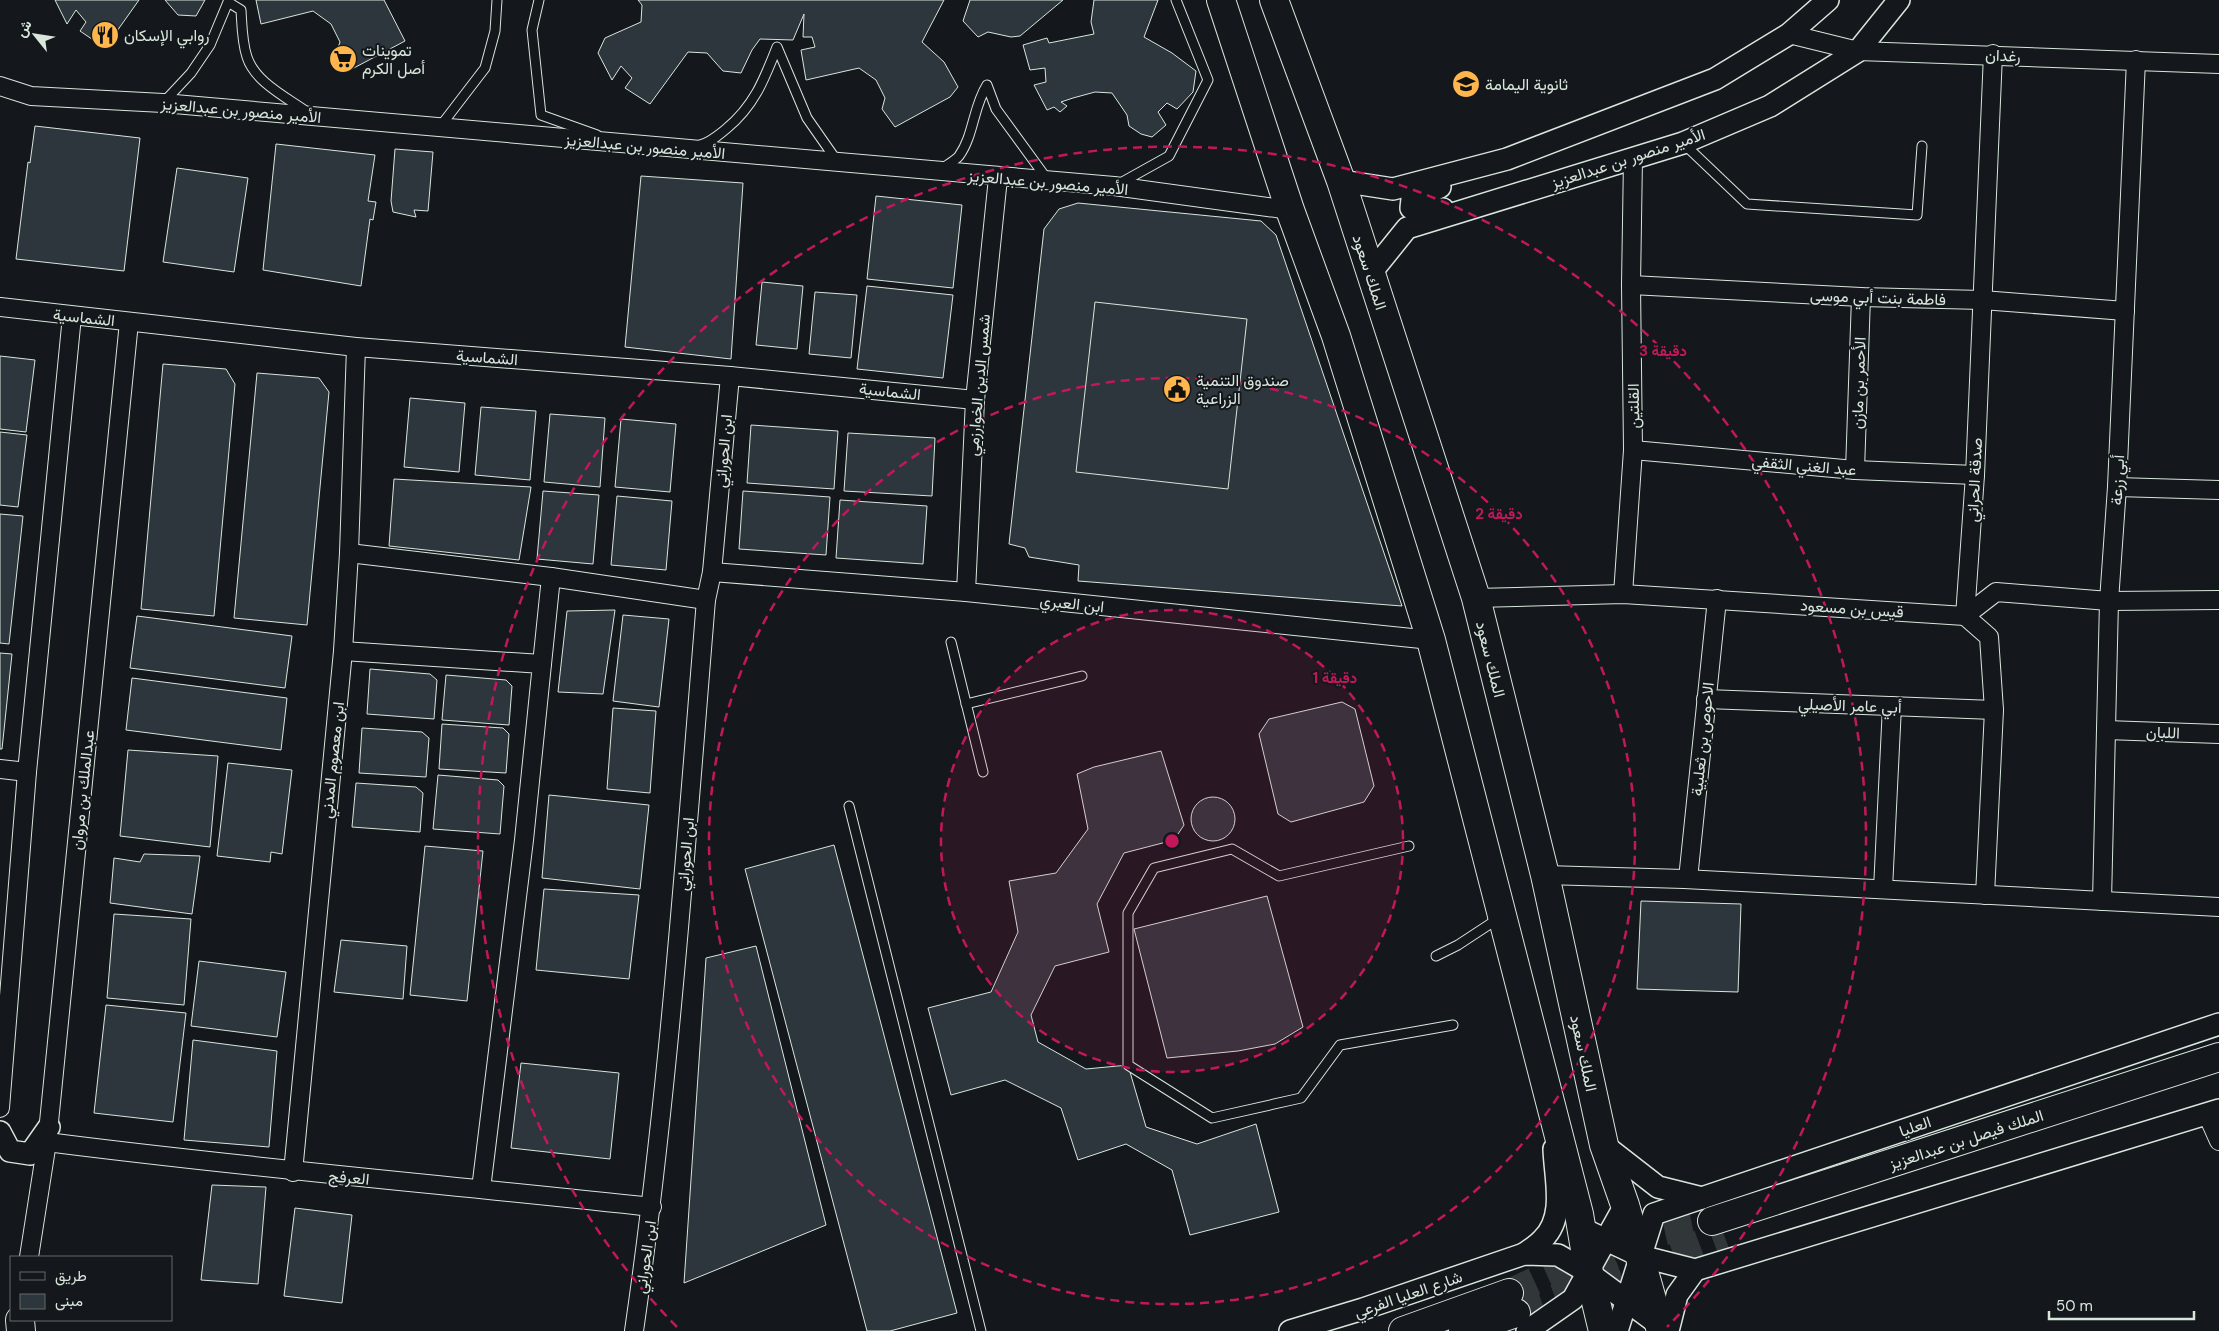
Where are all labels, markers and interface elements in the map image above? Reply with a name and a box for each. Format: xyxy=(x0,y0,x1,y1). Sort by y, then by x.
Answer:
north arrow xyxy=(10,10,60,60)
text: ش xyxy=(12,17,36,40)
restaurant icon: روابي الإسكان xyxy=(90,20,120,50)
place label: روابي الإسكان xyxy=(124,25,210,49)
place label: تموينات أصل الكرم xyxy=(362,40,425,79)
supermarket icon: تموينات أصل الكرم xyxy=(328,44,358,74)
street label: رغدان xyxy=(1985,44,2021,67)
school or university icon: ثانوية اليمامة xyxy=(1451,69,1481,99)
place label: ثانوية اليمامة xyxy=(1485,74,1568,95)
street label: الأمير منصور بن عبدالعزيز xyxy=(159,93,322,128)
street label: الأمير منصور بن عبدالعزيز xyxy=(1547,124,1708,194)
street label: الأمير منصور بن عبدالعزيز xyxy=(563,129,726,164)
street label: الأمير منصور بن عبدالعزيز xyxy=(966,165,1129,200)
street label: الملك سعود xyxy=(1347,232,1392,312)
street label: فاطمة بنت أبي موسى xyxy=(1810,285,1946,313)
street label: الشماسية xyxy=(52,304,116,331)
street label: شمس الدين الخوارزمي xyxy=(962,313,998,457)
street label: الأحمر بن مازن xyxy=(1846,337,1871,429)
text: 3 دقيقة xyxy=(1639,341,1687,361)
street label: الشماسية xyxy=(455,345,519,370)
place label: صندوق التنمية الزراعية xyxy=(1196,370,1289,409)
public building icon: صندوق التنمية الزراعية xyxy=(1162,374,1192,404)
street label: الشماسية xyxy=(858,378,922,405)
street label: القلتين xyxy=(1623,383,1644,429)
street label: ابن الحوراني xyxy=(710,413,740,489)
street label: صدقة الحراني xyxy=(1962,437,1990,523)
street label: عبد الغني الثقفي xyxy=(1751,450,1857,484)
street label: أبي زرعة xyxy=(2106,454,2132,506)
text: 2 دقيقة xyxy=(1475,504,1523,524)
street label: ابن العبري xyxy=(1038,590,1105,620)
street label: قيس بن مسعود xyxy=(1800,594,1904,623)
street label: الملك سعود xyxy=(1471,619,1510,699)
text: 1 دقيقة xyxy=(1313,668,1357,688)
street label: الاحوص بن ثعلبية xyxy=(1686,681,1719,797)
street label: أبي عامر الأصيلي xyxy=(1798,693,1902,721)
street label: ابن معصوم المدني xyxy=(316,701,352,820)
street label: اللبان xyxy=(2146,721,2180,744)
street label: عبدالملك بن مروان xyxy=(66,729,99,851)
street label: ابن الحوراني xyxy=(672,816,702,892)
centre of rings xyxy=(1163,832,1181,850)
street label: الملك سعود xyxy=(1565,1013,1602,1093)
street label: الملك فيصل بن عبدالعزيز xyxy=(1885,1105,2046,1175)
street label: العليا xyxy=(1896,1111,1934,1142)
street label: العرفج xyxy=(328,1165,370,1191)
street label: ابن الحوراني xyxy=(630,1219,664,1295)
legend xyxy=(10,1256,172,1321)
text: طريق xyxy=(55,1266,87,1286)
street label: شارع العليا الفرعي xyxy=(1351,1266,1466,1326)
scale bar xyxy=(2049,1288,2194,1320)
text: مبنى xyxy=(55,1291,83,1311)
text: 50 m xyxy=(2056,1296,2093,1316)

